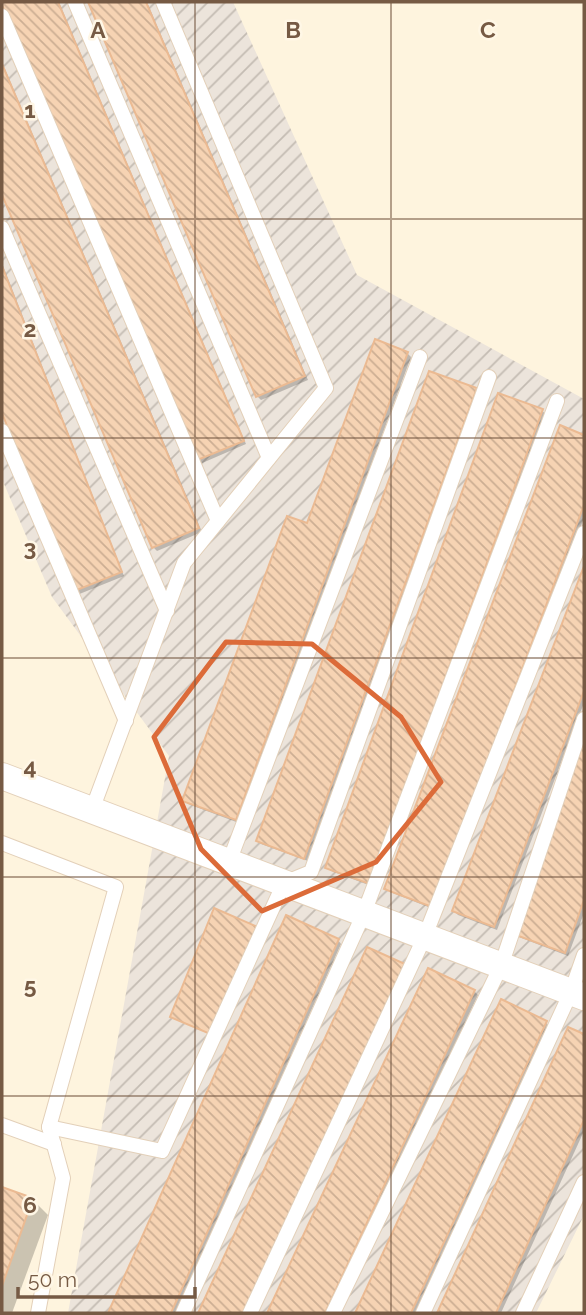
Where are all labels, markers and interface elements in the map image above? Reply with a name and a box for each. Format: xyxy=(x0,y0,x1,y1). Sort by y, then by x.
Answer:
text: A xyxy=(90,16,106,43)
text: B xyxy=(285,16,301,43)
text: C xyxy=(480,16,496,43)
text: 1 xyxy=(24,96,36,123)
text: 2 xyxy=(24,315,36,342)
text: 3 xyxy=(24,534,36,561)
text: 4 xyxy=(23,753,37,780)
text: 5 xyxy=(24,972,37,999)
text: 6 xyxy=(23,1191,37,1218)
scale bar xyxy=(18,1256,194,1300)
text: 50 m xyxy=(28,1267,77,1292)

